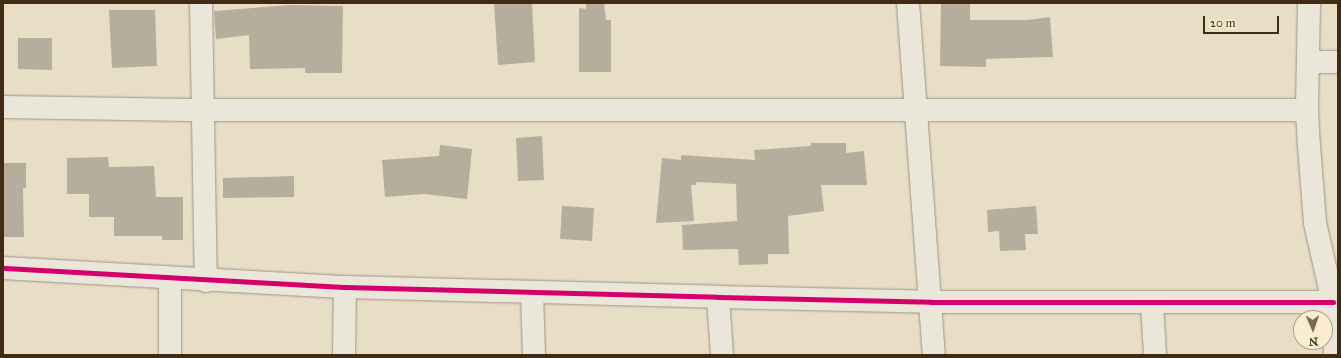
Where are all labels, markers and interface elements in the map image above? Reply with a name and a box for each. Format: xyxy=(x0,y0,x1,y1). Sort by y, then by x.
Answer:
scale bar xyxy=(1205,8,1281,34)
text: 20 m xyxy=(1210,16,1236,30)
north arrow xyxy=(1293,310,1333,350)
text: N xyxy=(1309,335,1318,348)

